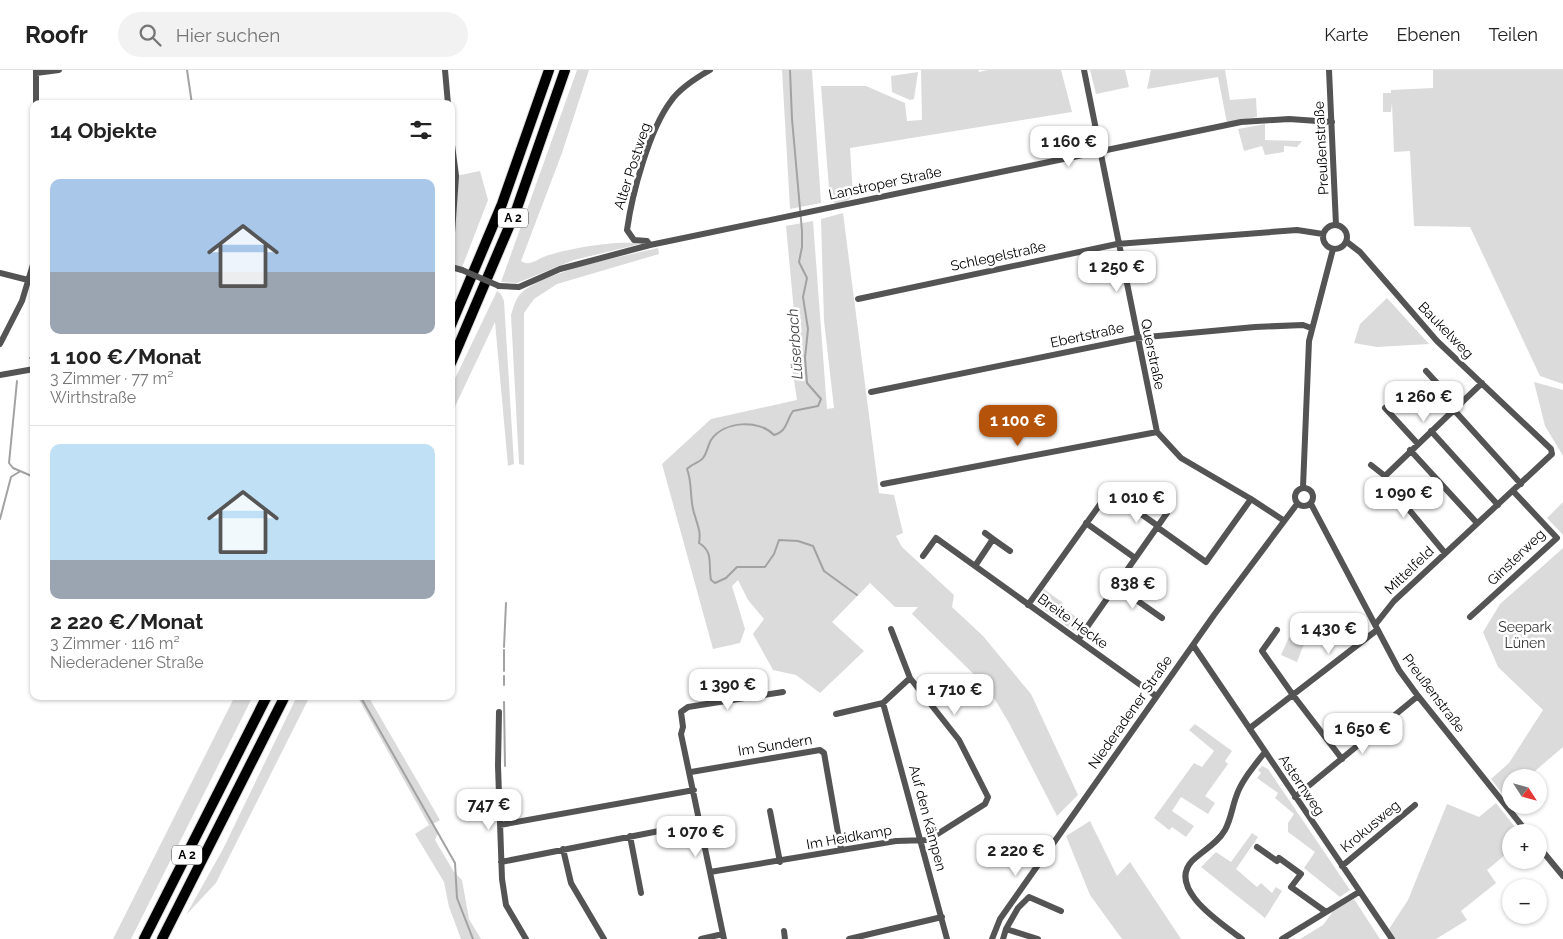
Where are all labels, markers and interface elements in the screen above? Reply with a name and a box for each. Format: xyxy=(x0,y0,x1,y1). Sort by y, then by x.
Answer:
search box xyxy=(118,12,468,57)
text: Roofr xyxy=(25,20,88,49)
icon: search xyxy=(136,21,164,49)
text: Hier suchen xyxy=(176,24,280,46)
text: Karte xyxy=(1324,24,1368,45)
text: Ebenen xyxy=(1396,24,1461,45)
text: Teilen xyxy=(1489,24,1538,45)
street label: Preußenstraße xyxy=(1311,101,1331,195)
icon: filters xyxy=(407,116,435,144)
text: 14 Objekte xyxy=(50,118,157,143)
street label: Alter Postweg xyxy=(610,120,654,212)
pin: 1 160 € xyxy=(1023,126,1115,168)
text: 1 160 € xyxy=(1041,132,1097,151)
street label: Lanstroper Straße xyxy=(827,163,943,203)
road number: A 2 xyxy=(498,208,528,228)
icon: home xyxy=(198,211,288,301)
street label: Schlegelstraße xyxy=(949,238,1047,274)
pin: 1 250 € xyxy=(1071,250,1163,293)
text: 1 250 € xyxy=(1089,257,1145,276)
street label: Baukelweg xyxy=(1415,299,1477,361)
water label: Lüserbach xyxy=(784,308,806,380)
street label: Querstraße xyxy=(1138,317,1168,391)
street label: Ebertstraße xyxy=(1049,319,1125,351)
text: 1 100 €/Monat xyxy=(50,344,201,369)
text: 3 Zimmer · 77 m² xyxy=(50,369,174,388)
pin: 1 260 € xyxy=(1378,380,1470,423)
text: 1 260 € xyxy=(1396,387,1452,406)
text: Wirthstraße xyxy=(50,388,136,407)
pin: 1 100 € xyxy=(972,404,1064,447)
text: 1 100 € xyxy=(990,411,1046,430)
pin: 1 090 € xyxy=(1358,476,1450,519)
icon: home xyxy=(198,477,288,567)
pin: 1 010 € xyxy=(1091,482,1183,524)
text: 1 090 € xyxy=(1375,483,1433,502)
text: 1 010 € xyxy=(1109,488,1165,507)
street label: Ginsterweg xyxy=(1484,526,1548,588)
street label: Mittelfeld xyxy=(1381,543,1437,597)
pin: 838 € xyxy=(1098,568,1168,610)
text: 838 € xyxy=(1111,574,1155,593)
street label: Breite Hecke xyxy=(1035,590,1111,652)
text: 2 220 €/Monat xyxy=(50,609,203,634)
pin: 1 430 € xyxy=(1283,612,1375,655)
text: 1 430 € xyxy=(1301,619,1357,638)
park label: Seepark Lünen xyxy=(1498,619,1552,651)
text: 3 Zimmer · 116 m² xyxy=(50,634,180,653)
street label: Preußenstraße xyxy=(1399,651,1469,735)
street label: Niederadener Straße xyxy=(1085,652,1175,772)
text: Niederadener Straße xyxy=(50,653,204,672)
pin: 1 390 € xyxy=(682,668,774,711)
pin: 1 710 € xyxy=(909,674,1001,716)
text: 1 390 € xyxy=(700,675,756,694)
text: 1 710 € xyxy=(927,680,983,699)
pin: 1 650 € xyxy=(1317,712,1409,755)
text: 1 650 € xyxy=(1335,719,1391,738)
street label: Im Sundern xyxy=(737,731,813,759)
street label: Asternweg xyxy=(1276,752,1328,818)
street label: Auf den Kämpen xyxy=(906,763,950,873)
north arrow xyxy=(1502,769,1548,814)
map controls xyxy=(1502,769,1547,924)
pin: 747 € xyxy=(454,788,524,831)
text: 747 € xyxy=(467,795,511,814)
street label: Krokusweg xyxy=(1337,797,1403,855)
pin: 1 070 € xyxy=(650,816,742,858)
text: 1 070 € xyxy=(668,822,724,841)
street label: Im Heidkamp xyxy=(805,822,893,852)
button: + xyxy=(1502,824,1547,869)
pin: 2 220 € xyxy=(970,834,1062,877)
text: 2 220 € xyxy=(987,841,1045,860)
road number: A 2 xyxy=(172,846,202,864)
button: − xyxy=(1502,879,1547,924)

